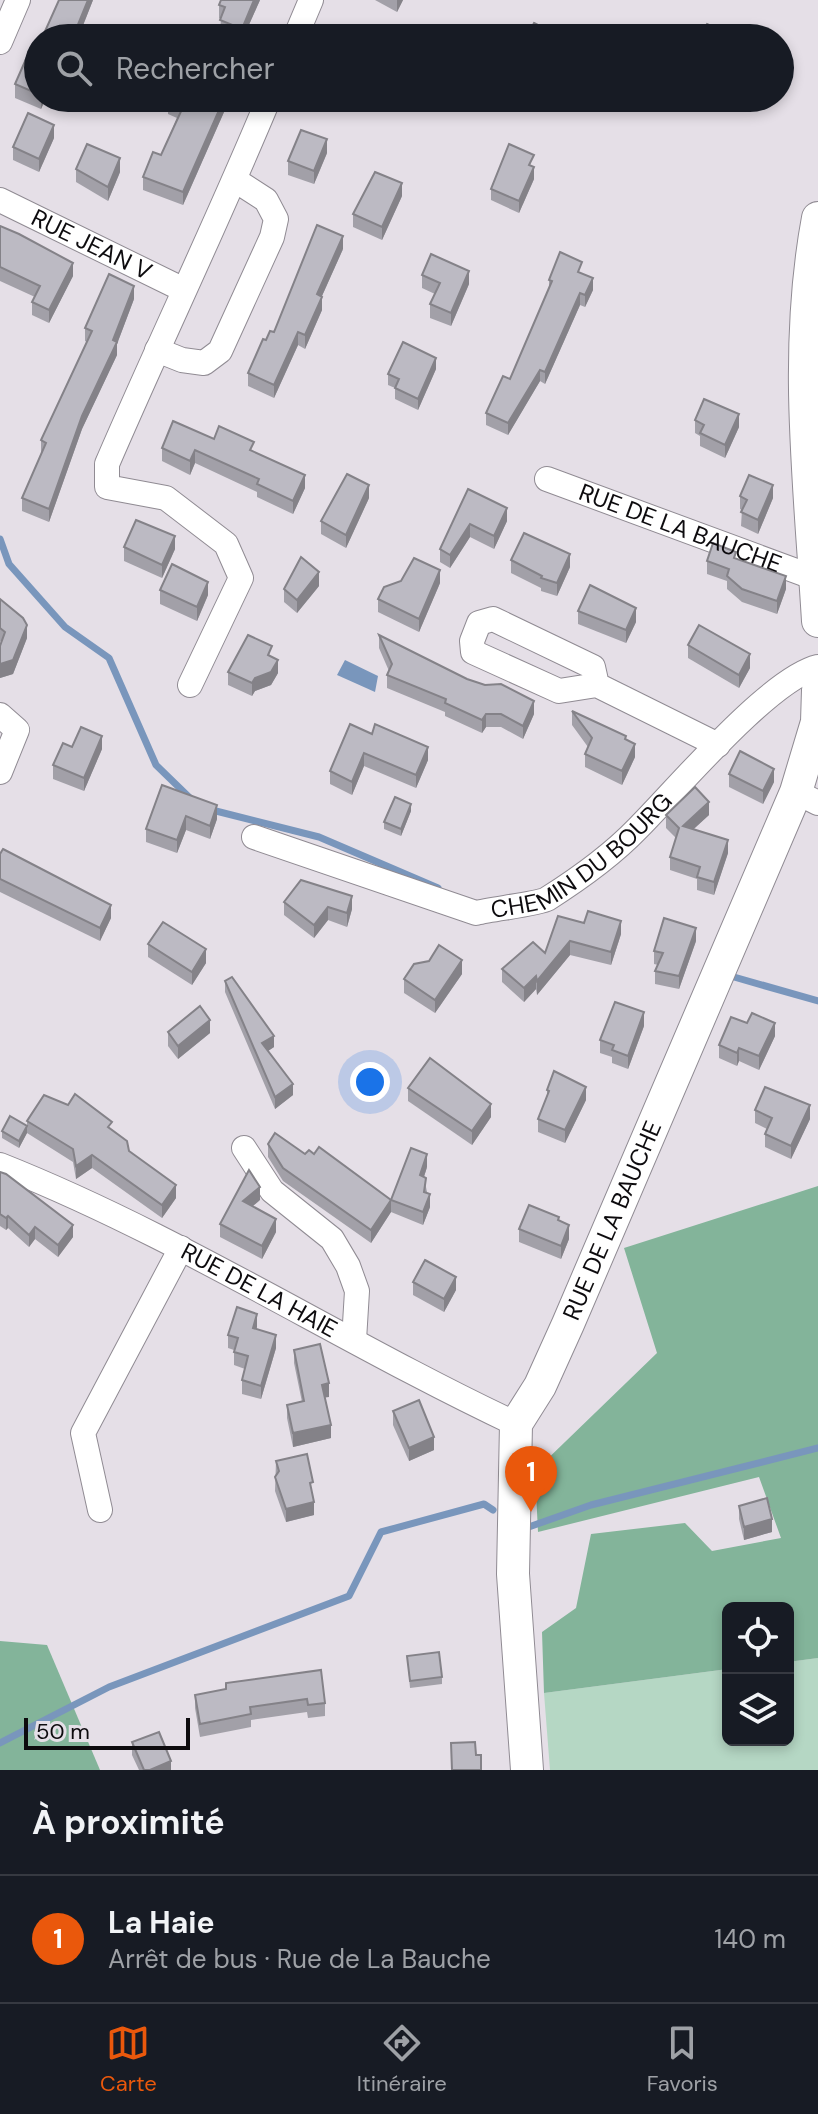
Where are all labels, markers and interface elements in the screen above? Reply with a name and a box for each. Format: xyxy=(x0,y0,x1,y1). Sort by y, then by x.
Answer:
search box xyxy=(24,24,794,112)
icon: search xyxy=(52,46,96,90)
text: Rechercher xyxy=(116,49,275,88)
street label: RUE JEAN V xyxy=(26,202,157,287)
street label: RUE DE LA BAUCHE xyxy=(575,476,786,579)
street label: CHEMIN DU BOURG xyxy=(489,786,679,925)
your location xyxy=(350,1062,390,1102)
street label: RUE DE LA BAUCHE xyxy=(556,1116,668,1325)
street label: RUE DE LA HAIE xyxy=(176,1235,343,1344)
pin: 1 xyxy=(505,1446,557,1512)
map controls xyxy=(722,1602,794,1746)
button: locate xyxy=(722,1602,794,1674)
button: layers xyxy=(722,1674,794,1746)
scale bar xyxy=(24,1714,190,1750)
text: 50 m xyxy=(36,1717,90,1746)
text: À proximité xyxy=(32,1800,225,1845)
text: La Haie xyxy=(108,1903,215,1942)
text: 1 xyxy=(53,1922,63,1956)
text: 140 m xyxy=(714,1922,786,1956)
text: Arrêt de bus · Rue de La Bauche xyxy=(108,1942,491,1976)
tab: Carte xyxy=(100,2021,157,2098)
tab: Itinéraire xyxy=(357,2021,447,2098)
tab: Favoris xyxy=(647,2021,718,2098)

